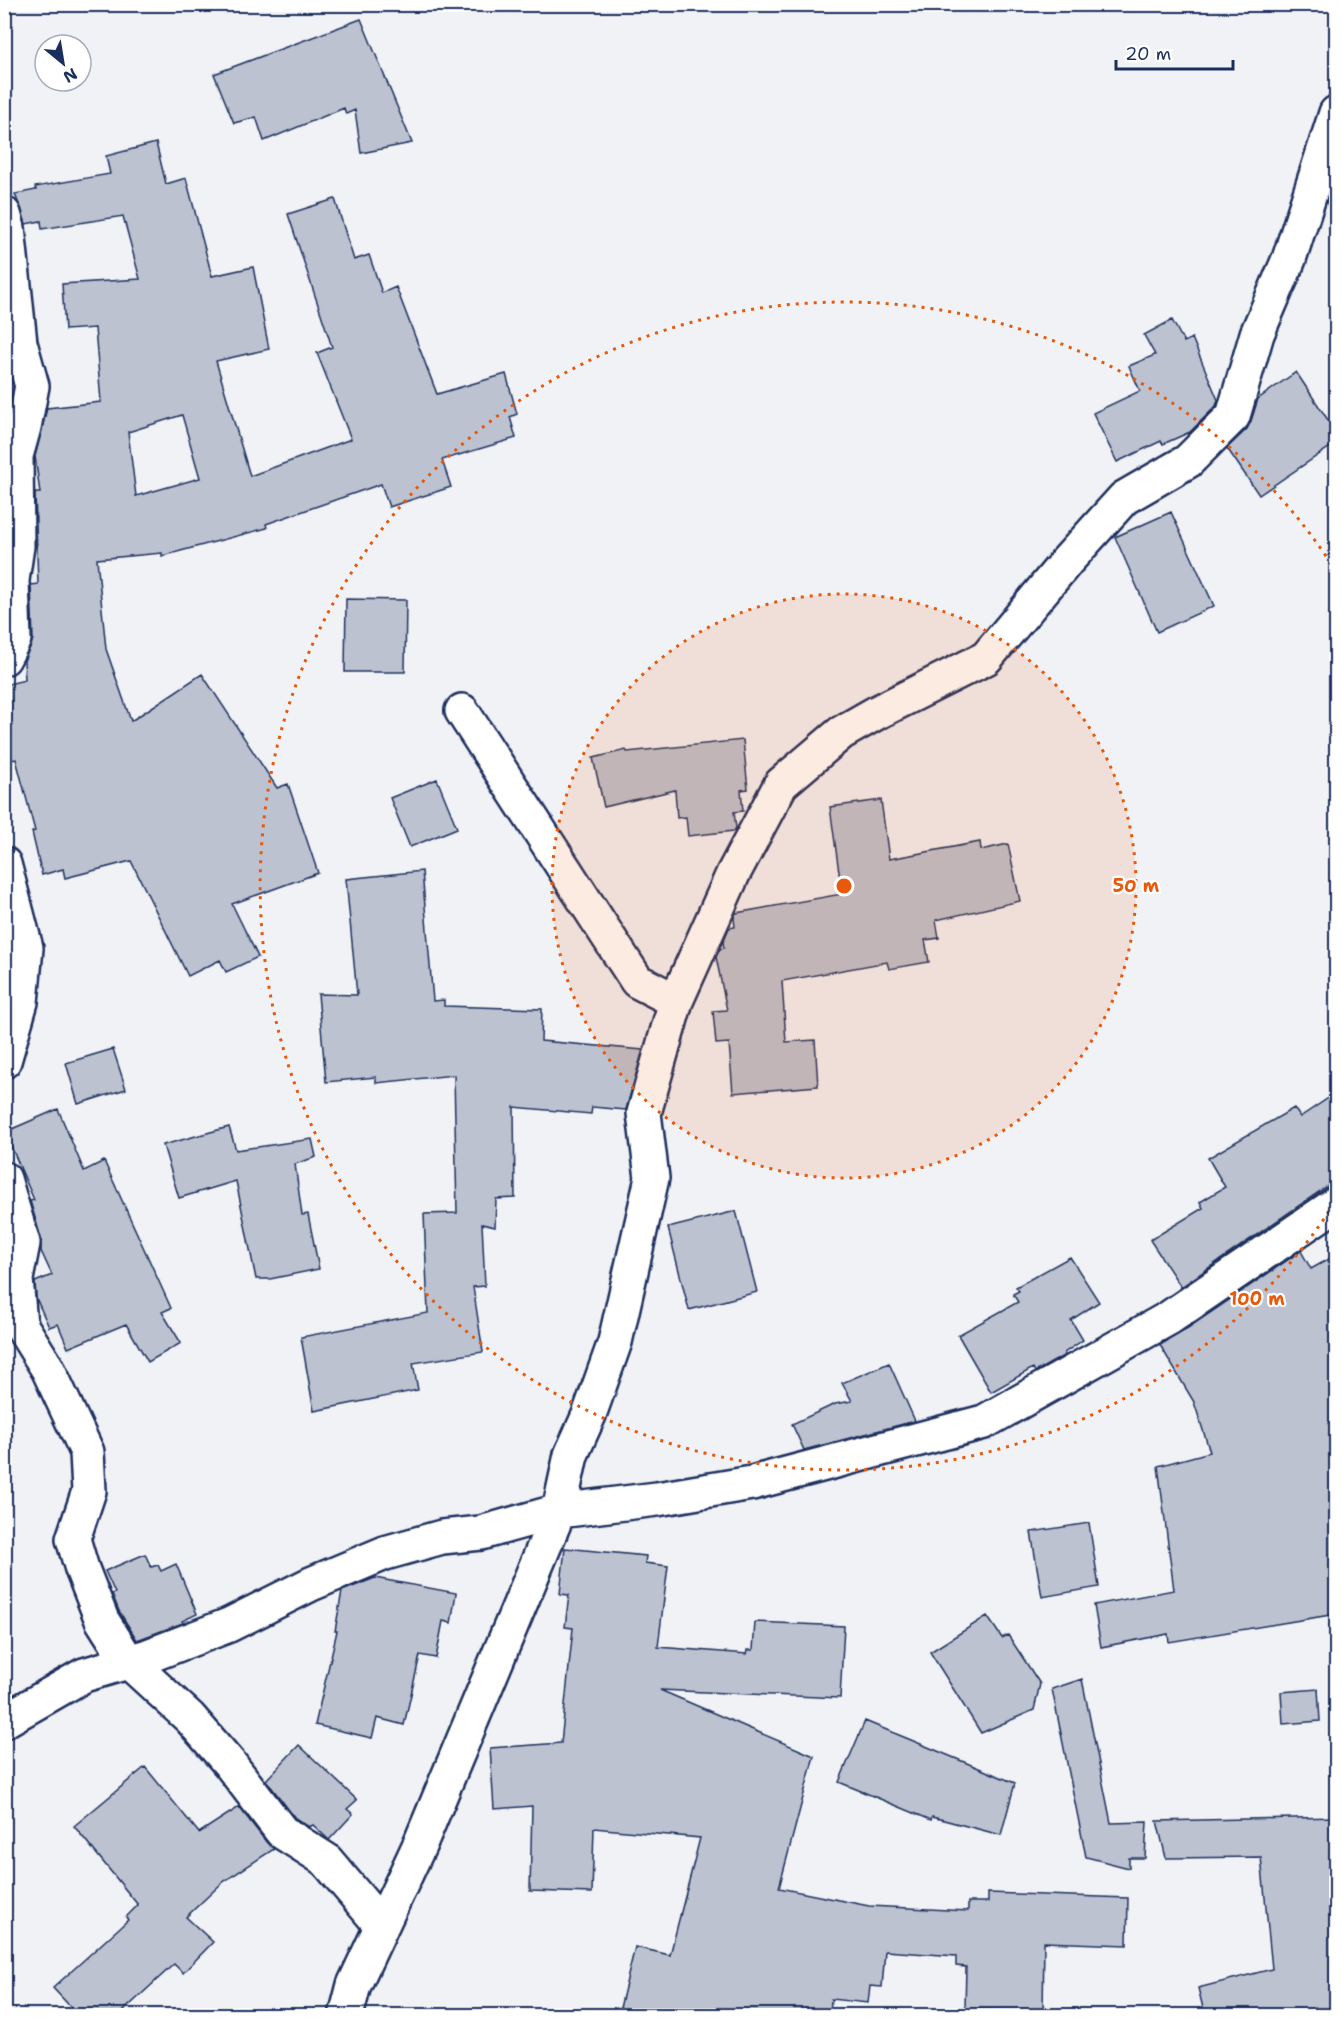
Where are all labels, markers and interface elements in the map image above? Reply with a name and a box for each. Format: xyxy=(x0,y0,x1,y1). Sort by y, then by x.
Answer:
north arrow xyxy=(33,33,93,93)
scale bar xyxy=(1116,33,1233,71)
text: 20 m xyxy=(1125,42,1171,66)
text: N xyxy=(60,63,81,88)
text: 50 m xyxy=(1113,874,1160,898)
centre of rings xyxy=(834,876,854,896)
text: 100 m xyxy=(1229,1287,1285,1311)

